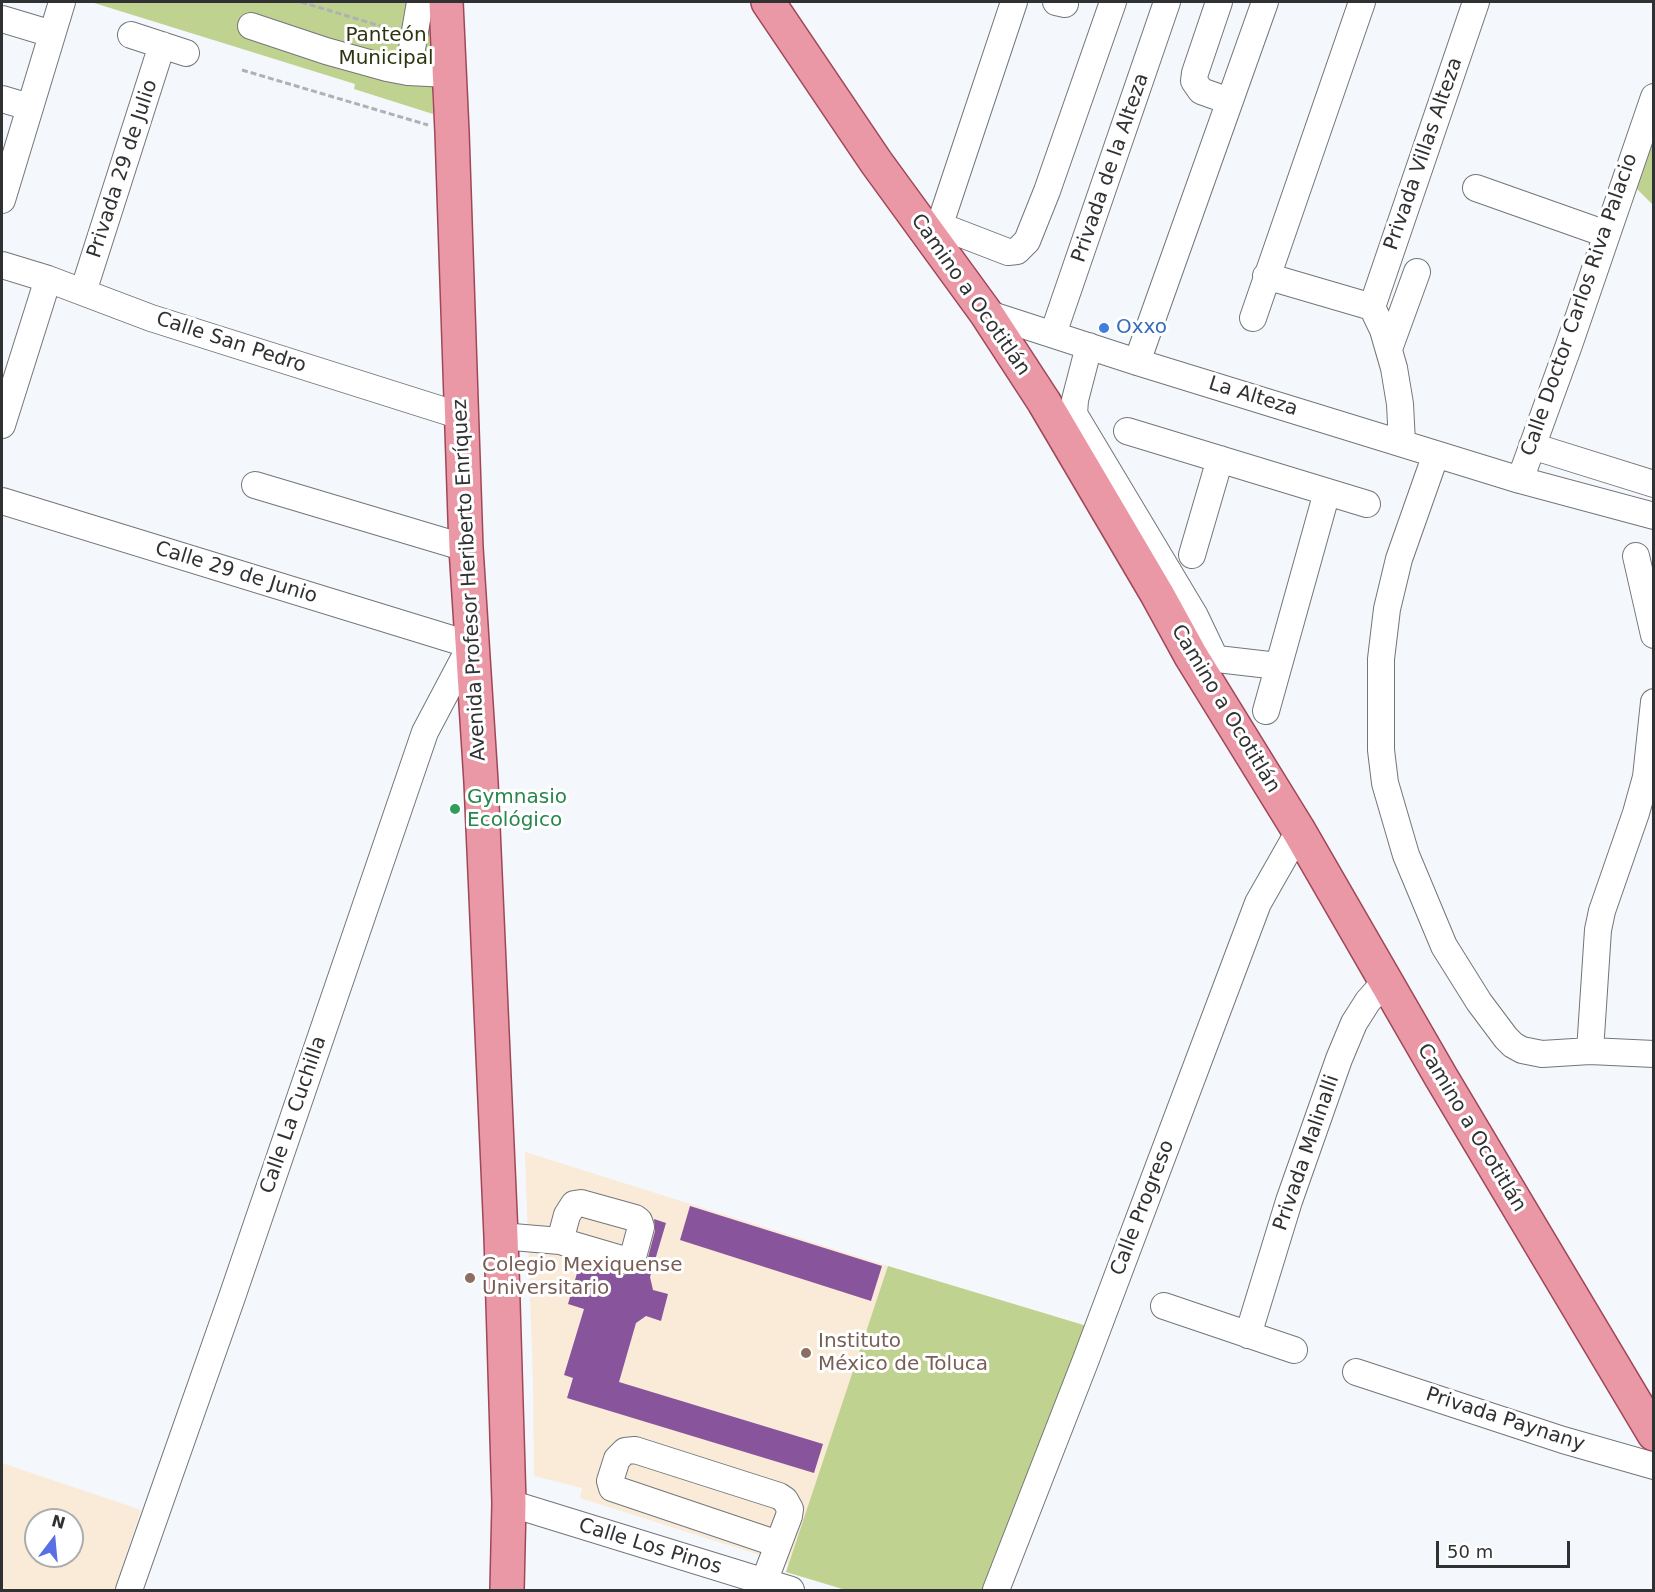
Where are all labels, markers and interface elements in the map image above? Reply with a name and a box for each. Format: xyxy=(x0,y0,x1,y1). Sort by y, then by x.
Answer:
park label: Panteón Municipal xyxy=(338,24,434,71)
street label: Privada Villas Alteza xyxy=(1380,55,1468,253)
street label: Privada de la Alteza xyxy=(1067,70,1155,266)
street label: Privada 29 de Julio xyxy=(83,77,163,261)
street label: Calle Doctor Carlos Riva Palacio xyxy=(1517,151,1643,459)
street label: Camino a Ocotitlán xyxy=(905,210,1035,380)
street label: Calle San Pedro xyxy=(153,307,309,379)
place label: Oxxo xyxy=(1116,316,1167,340)
marker: Oxxo xyxy=(1097,321,1111,335)
street label: La Alteza xyxy=(1206,372,1300,422)
street label: Avenida Profesor Heriberto Enríquez xyxy=(449,398,491,762)
street label: Calle 29 de Junio xyxy=(152,537,320,609)
street label: Camino a Ocotitlán xyxy=(1165,621,1285,797)
place label: Gymnasio Ecológico xyxy=(467,786,567,833)
marker: Gymnasio Ecológico xyxy=(448,802,462,816)
street label: Calle La Cuchilla xyxy=(256,1033,332,1197)
street label: Camino a Ocotitlán xyxy=(1411,1040,1531,1216)
street label: Privada Malinalli xyxy=(1269,1072,1345,1234)
street label: Calle Progreso xyxy=(1106,1137,1180,1279)
place label: Colegio Mexiquense Universitario xyxy=(482,1254,683,1301)
marker: Colegio Mexiquense Universitario xyxy=(463,1271,477,1285)
place label: Instituto México de Toluca xyxy=(818,1330,988,1377)
marker: Instituto México de Toluca xyxy=(799,1346,813,1360)
street label: Privada Paynany xyxy=(1423,1383,1587,1457)
north arrow xyxy=(24,1508,84,1568)
text: N xyxy=(49,1511,68,1533)
street label: Calle Los Pinos xyxy=(576,1514,724,1580)
scale bar xyxy=(1439,1529,1572,1567)
text: 50 m xyxy=(1447,1541,1493,1562)

